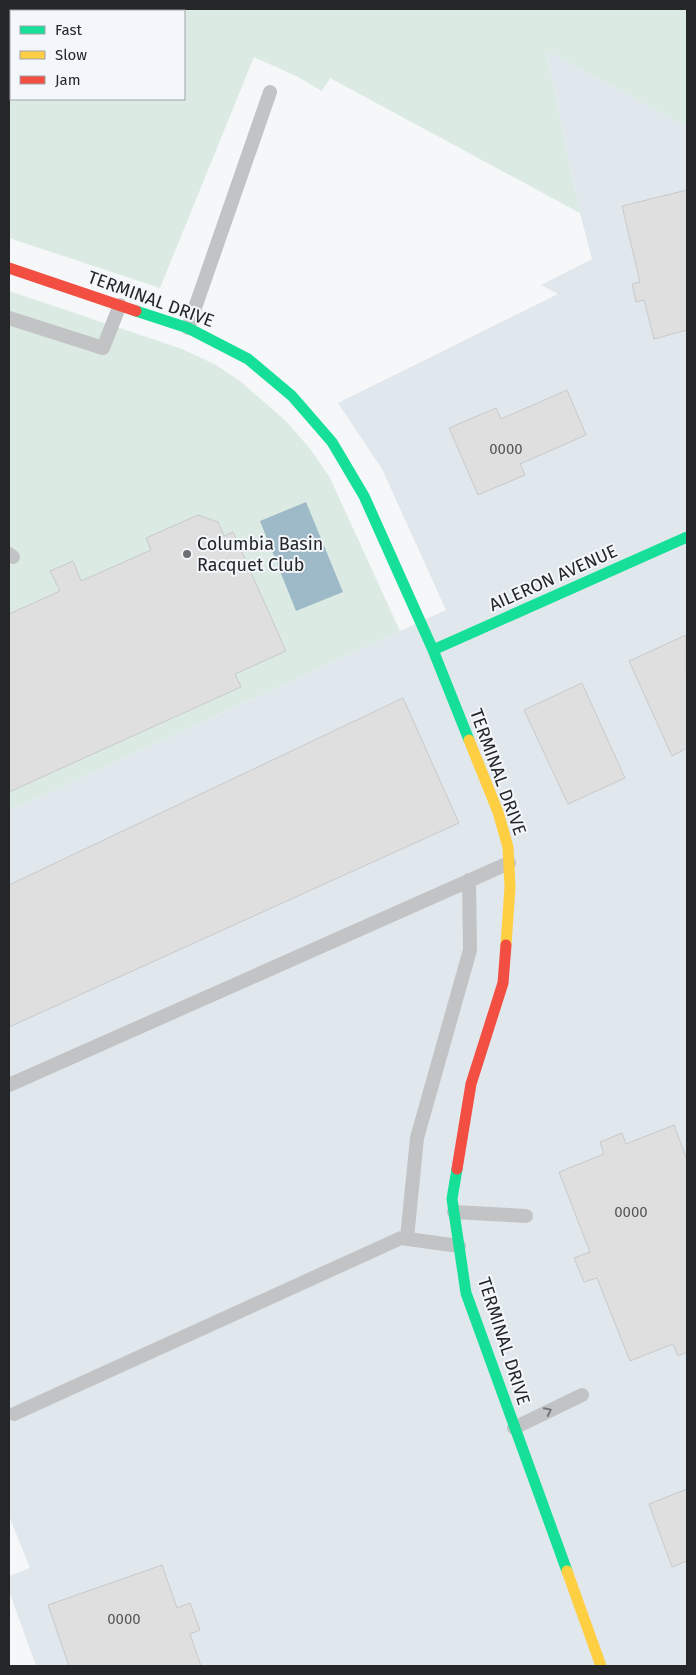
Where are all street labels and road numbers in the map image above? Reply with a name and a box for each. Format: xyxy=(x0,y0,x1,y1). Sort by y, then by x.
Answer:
street label: TERMINAL DRIVE xyxy=(85,266,217,332)
street label: AILERON AVENUE xyxy=(485,540,621,616)
street label: TERMINAL DRIVE xyxy=(465,706,531,838)
street label: TERMINAL DRIVE xyxy=(473,1274,535,1408)

